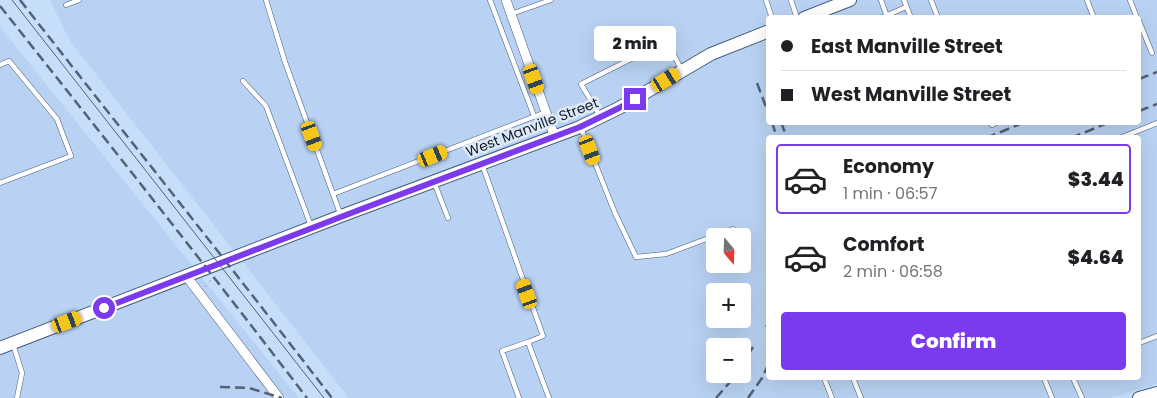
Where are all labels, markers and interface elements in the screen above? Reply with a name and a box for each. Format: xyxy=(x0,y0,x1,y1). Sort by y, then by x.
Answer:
callout: 2 min xyxy=(594,27,676,62)
text: 2 min xyxy=(612,32,658,55)
text: East Manville Street xyxy=(811,33,1003,60)
car xyxy=(521,62,546,96)
car xyxy=(649,66,682,94)
text: West Manville Street xyxy=(811,81,1011,108)
route end xyxy=(624,88,646,110)
street label: West Manville Street xyxy=(463,92,601,162)
car xyxy=(299,119,324,153)
car xyxy=(577,133,602,167)
car xyxy=(416,143,449,169)
text: Economy xyxy=(843,153,934,180)
icon: car xyxy=(783,157,828,202)
text: $3.44 xyxy=(1068,166,1124,193)
text: 1 min · 06:57 xyxy=(843,182,937,205)
north arrow xyxy=(706,228,751,272)
map controls xyxy=(706,228,751,383)
text: Comfort xyxy=(843,231,925,258)
icon: car xyxy=(783,235,828,280)
text: $4.64 xyxy=(1067,244,1124,271)
text: 2 min · 06:58 xyxy=(843,260,943,283)
car xyxy=(514,277,539,311)
button: + xyxy=(706,283,751,328)
route start xyxy=(93,297,115,319)
car xyxy=(50,310,83,334)
button: Confirm xyxy=(781,312,1126,370)
button: − xyxy=(706,338,751,383)

